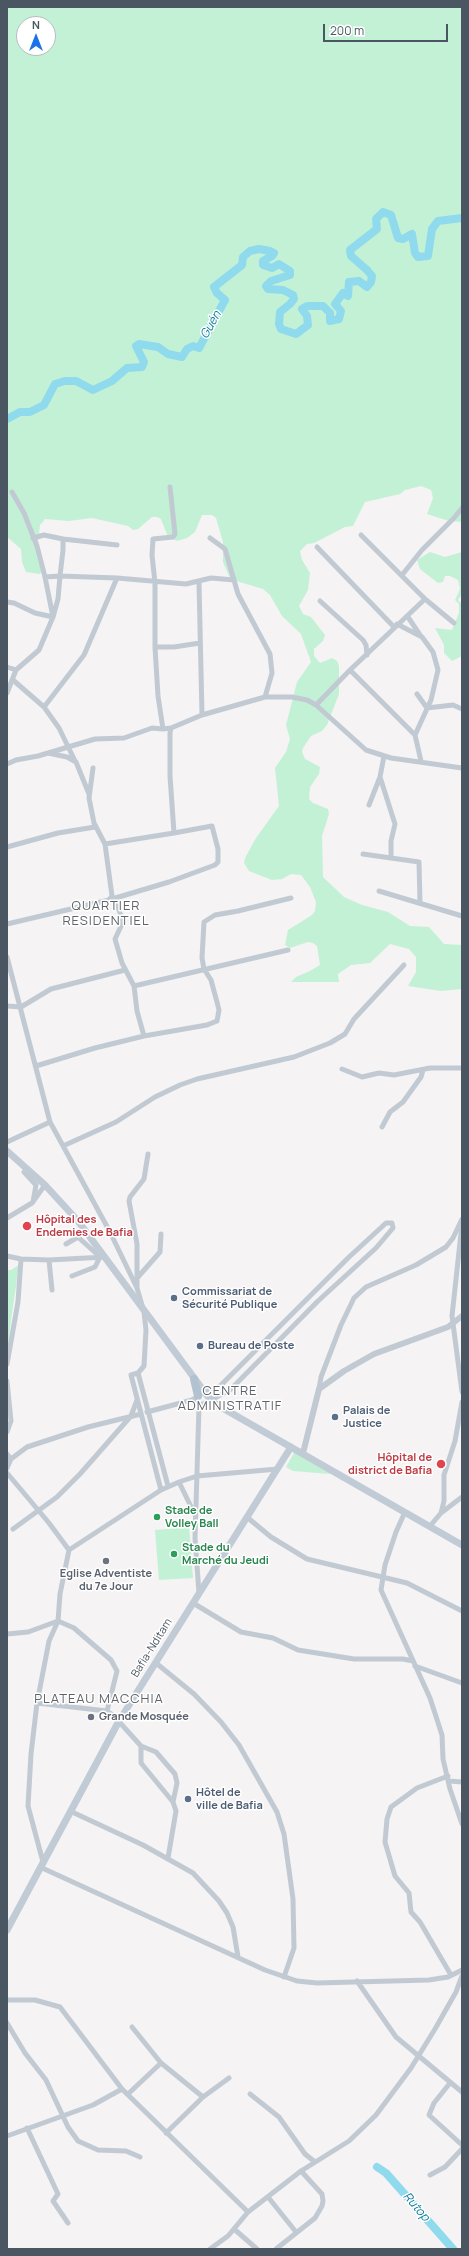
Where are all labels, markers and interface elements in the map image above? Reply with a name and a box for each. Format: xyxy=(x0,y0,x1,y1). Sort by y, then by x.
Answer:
north arrow xyxy=(16,16,56,56)
scale bar xyxy=(325,16,450,42)
text: N xyxy=(32,17,40,32)
text: 200 m xyxy=(330,22,364,39)
water label: Guén xyxy=(198,309,224,341)
district label: QUARTIER RESIDENTIEL xyxy=(62,898,150,929)
place label: Hôpital des Endemies de Bafia xyxy=(36,1213,133,1239)
marker: Hôpital des Endemies de Bafia xyxy=(21,1220,33,1232)
place label: Commissariat de Sécurité Publique xyxy=(182,1285,277,1311)
marker: Commissariat de Sécurité Publique xyxy=(169,1293,179,1303)
place label: Bureau de Poste xyxy=(208,1339,294,1353)
marker: Bureau de Poste xyxy=(195,1341,205,1351)
district label: CENTRE ADMINISTRATIF xyxy=(178,1383,282,1414)
place label: Palais de Justice xyxy=(343,1404,390,1430)
marker: Palais de Justice xyxy=(330,1412,340,1422)
place label: Hôpital de district de Bafia xyxy=(348,1451,432,1477)
marker: Hôpital de district de Bafia xyxy=(435,1458,447,1470)
place label: Stade de Volley Ball xyxy=(165,1504,219,1530)
marker: Stade de Volley Ball xyxy=(152,1512,162,1522)
place label: Stade du Marché du Jeudi xyxy=(182,1541,269,1567)
marker: Stade du Marché du Jeudi xyxy=(169,1549,179,1559)
marker: Eglise Adventiste du 7e Jour xyxy=(101,1556,111,1566)
place label: Eglise Adventiste du 7e Jour xyxy=(60,1567,152,1593)
street label: Bafia-Nditam xyxy=(129,1616,175,1680)
district label: PLATEAU MACCHIA xyxy=(34,1691,164,1707)
place label: Grande Mosquée xyxy=(99,1710,189,1724)
marker: Grande Mosquée xyxy=(86,1712,96,1722)
place label: Hôtel de ville de Bafia xyxy=(196,1786,263,1812)
marker: Hôtel de ville de Bafia xyxy=(183,1794,193,1804)
water label: Rutop xyxy=(400,2190,432,2224)

